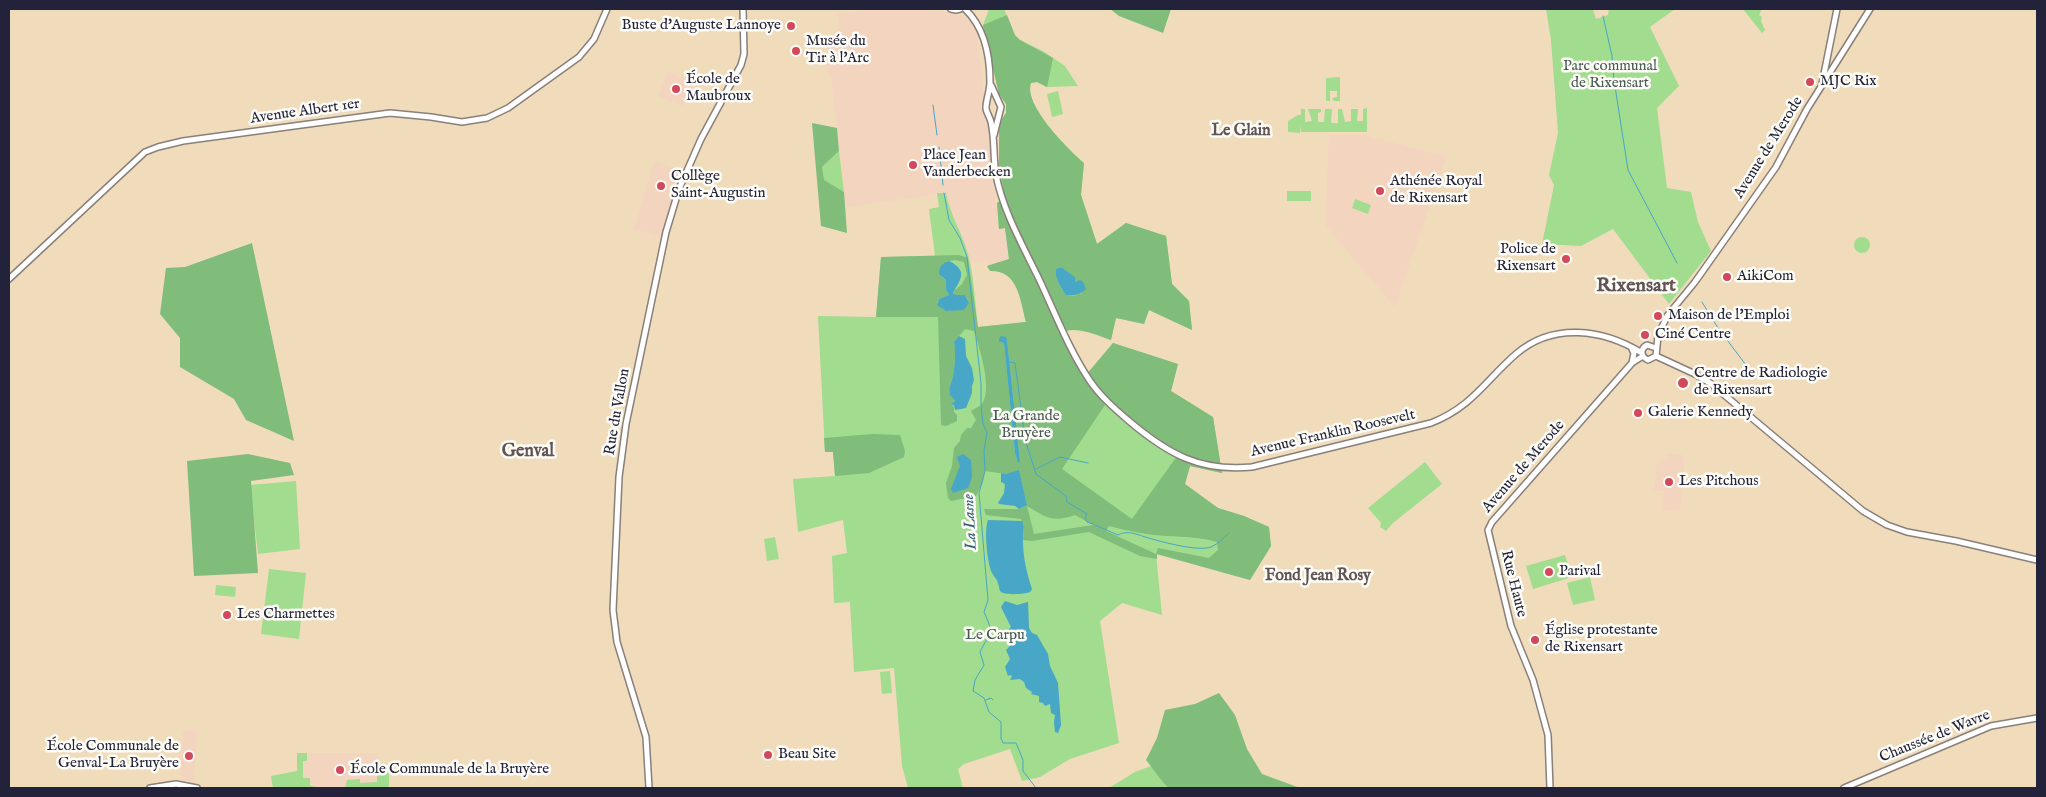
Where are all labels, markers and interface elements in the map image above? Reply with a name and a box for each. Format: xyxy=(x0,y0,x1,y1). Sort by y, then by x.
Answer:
place label: Buste d'Auguste Lannoye xyxy=(622,17,781,35)
marker: Buste d'Auguste Lannoye xyxy=(785,20,797,32)
place label: Musée du Tir à l'Arc xyxy=(806,33,869,68)
marker: Musée du Tir à l'Arc xyxy=(790,45,802,57)
park label: Parc communal de Rixensart xyxy=(1563,58,1657,93)
place label: École de Maubroux xyxy=(686,71,751,106)
place label: MJC Rix xyxy=(1820,73,1877,91)
marker: MJC Rix xyxy=(1804,76,1816,88)
marker: École de Maubroux xyxy=(670,83,682,95)
street label: Avenue de Merode xyxy=(1730,94,1808,202)
street label: Avenue Albert 1er xyxy=(249,95,361,129)
district label: Le Glain xyxy=(1211,122,1271,142)
place label: Place Jean Vanderbecken xyxy=(923,147,1011,182)
marker: Place Jean Vanderbecken xyxy=(907,159,919,171)
place label: Collège Saint-Augustin xyxy=(671,168,766,203)
place label: Athénée Royal de Rixensart xyxy=(1390,173,1482,208)
marker: Collège Saint-Augustin xyxy=(655,180,667,192)
marker: Athénée Royal de Rixensart xyxy=(1374,185,1386,197)
place label: Police de Rixensart xyxy=(1496,241,1556,276)
marker: Police de Rixensart xyxy=(1560,253,1572,265)
place label: AikiCom xyxy=(1737,268,1794,286)
marker: AikiCom xyxy=(1721,271,1733,283)
district label: Rixensart xyxy=(1596,275,1676,299)
place label: Maison de l'Emploi xyxy=(1668,307,1790,325)
marker: Maison de l'Emploi xyxy=(1652,310,1664,322)
place label: Ciné Centre xyxy=(1655,326,1731,344)
marker: Ciné Centre xyxy=(1639,329,1651,341)
place label: Centre de Radiologie de Rixensart xyxy=(1694,365,1827,400)
street label: Rue du Vallon xyxy=(602,367,634,457)
marker: Centre de Radiologie de Rixensart xyxy=(1676,376,1690,390)
place label: Galerie Kennedy xyxy=(1648,404,1753,422)
street label: Avenue Franklin Roosevelt xyxy=(1249,406,1417,462)
marker: Galerie Kennedy xyxy=(1632,407,1644,419)
park label: La Grande Bruyère xyxy=(992,408,1060,443)
street label: Avenue de Merode xyxy=(1479,417,1569,517)
district label: Genval xyxy=(502,441,554,463)
place label: Les Pitchous xyxy=(1679,473,1758,491)
marker: Les Pitchous xyxy=(1663,476,1675,488)
water label: La Lasne xyxy=(960,493,982,551)
street label: Rue Haute xyxy=(1496,549,1530,619)
place label: Parival xyxy=(1559,563,1601,581)
marker: Parival xyxy=(1543,566,1555,578)
district label: Fond Jean Rosy xyxy=(1265,567,1371,587)
place label: Les Charmettes xyxy=(237,606,335,624)
marker: Les Charmettes xyxy=(221,609,233,621)
place label: Église protestante de Rixensart xyxy=(1545,622,1658,657)
park label: Le Carpu xyxy=(965,627,1025,645)
marker: Église protestante de Rixensart xyxy=(1529,634,1541,646)
street label: Chaussée de Wavre xyxy=(1877,707,1993,767)
place label: École Communale de Genval-La Bruyère xyxy=(47,738,179,773)
place label: Beau Site xyxy=(778,746,836,764)
marker: Beau Site xyxy=(762,749,774,761)
marker: École Communale de Genval-La Bruyère xyxy=(183,750,195,762)
place label: École Communale de la Bruyère xyxy=(350,761,549,779)
marker: École Communale de la Bruyère xyxy=(334,764,346,776)

